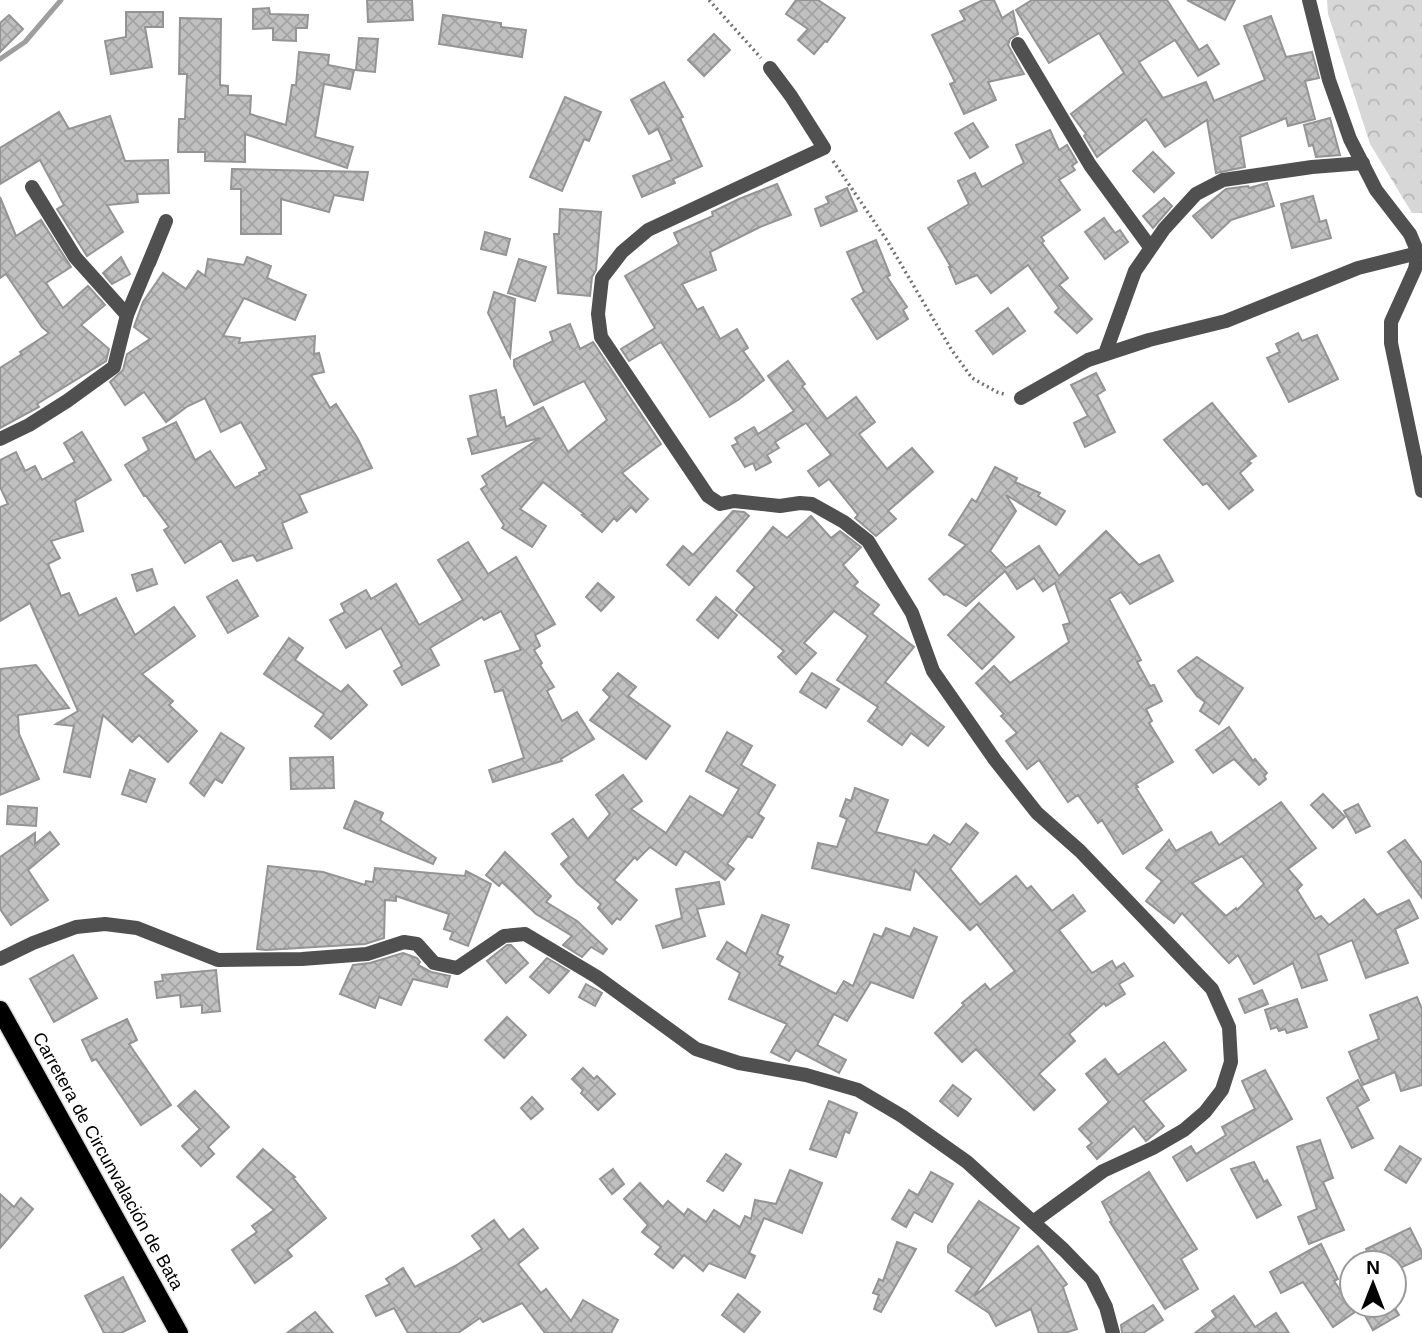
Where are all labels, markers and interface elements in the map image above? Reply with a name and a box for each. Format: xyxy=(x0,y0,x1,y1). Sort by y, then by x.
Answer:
street label: Carretera de Circunvalación de Bata xyxy=(29,1029,188,1294)
north arrow xyxy=(1338,1249,1408,1319)
text: N xyxy=(1366,1257,1380,1278)

